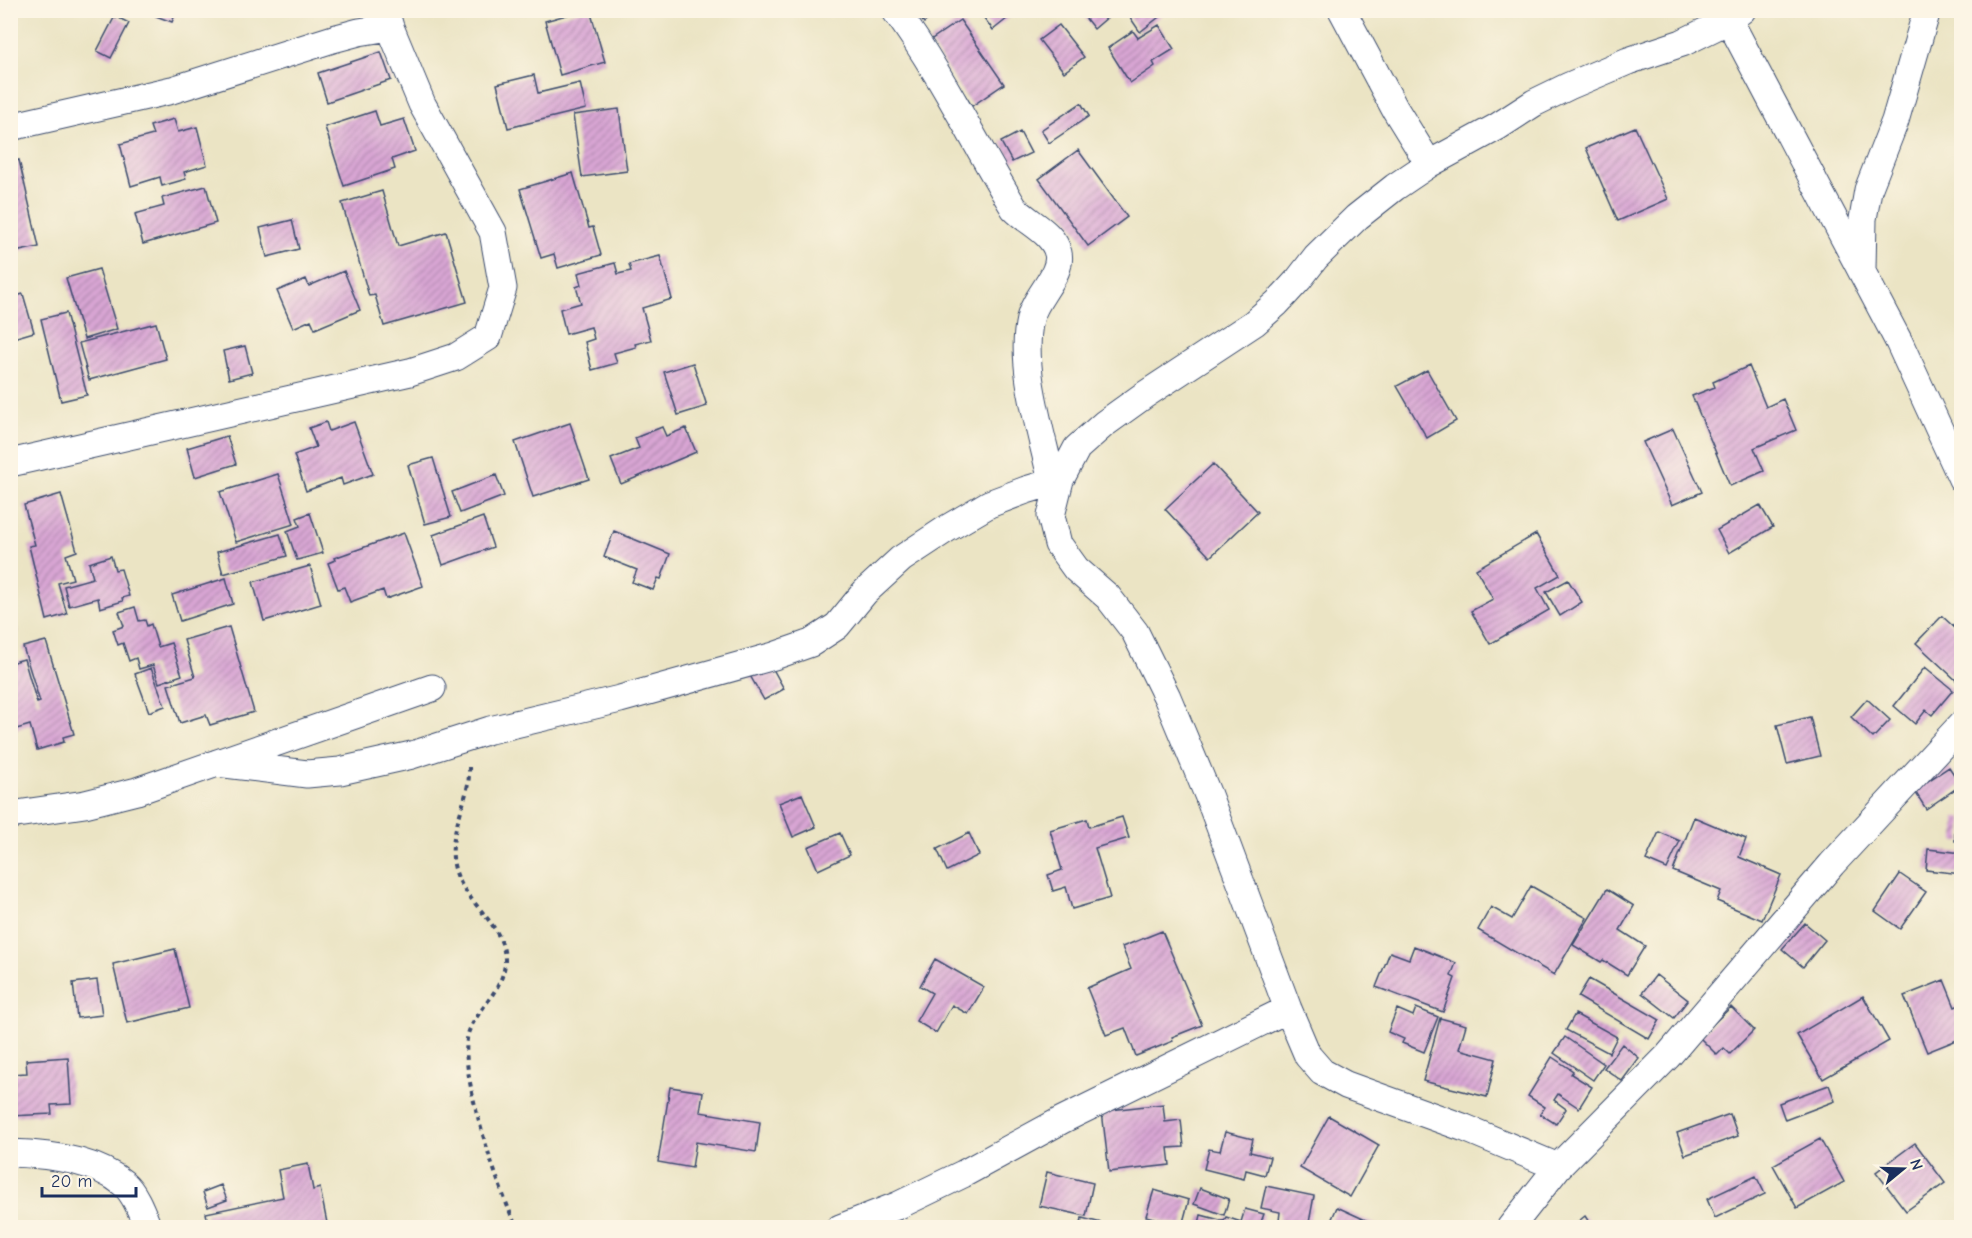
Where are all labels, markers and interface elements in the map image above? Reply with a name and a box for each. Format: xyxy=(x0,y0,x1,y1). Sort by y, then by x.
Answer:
north arrow xyxy=(1873,1139,1933,1199)
text: N xyxy=(1906,1157,1926,1172)
scale bar xyxy=(42,1160,136,1198)
text: 20 m xyxy=(51,1171,92,1192)

